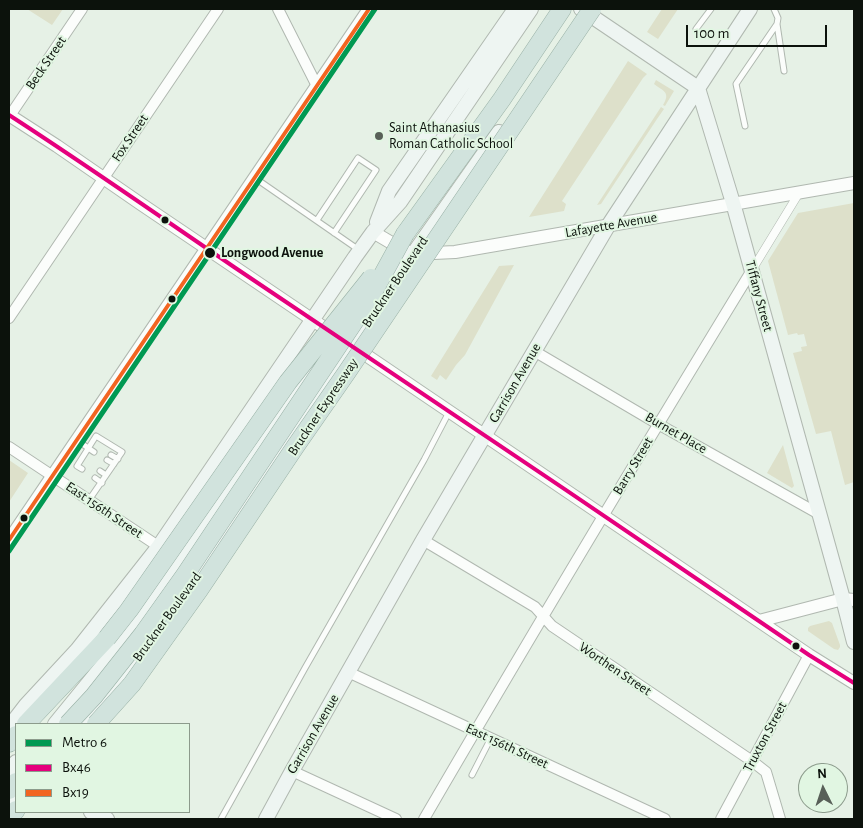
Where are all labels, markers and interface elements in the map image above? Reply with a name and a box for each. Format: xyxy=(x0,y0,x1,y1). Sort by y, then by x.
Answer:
scale bar xyxy=(688,15,829,47)
text: 100 m xyxy=(694,26,729,41)
street label: Beck Street xyxy=(22,33,70,93)
street label: Fox Street xyxy=(108,111,152,165)
place label: Saint Athanasius Roman Catholic School xyxy=(389,120,513,152)
marker: Saint Athanasius Roman Catholic School xyxy=(373,130,385,142)
street label: Lafayette Avenue xyxy=(564,209,658,241)
unlabelled marker xyxy=(160,215,170,225)
street label: Bruckner Boulevard xyxy=(358,233,432,331)
place label: Longwood Avenue xyxy=(221,245,323,261)
marker: Longwood Avenue xyxy=(203,246,217,260)
street label: Tiffany Street xyxy=(741,259,777,333)
unlabelled marker xyxy=(167,294,177,304)
street label: Garrison Avenue xyxy=(485,340,545,426)
street label: Bruckner Expressway xyxy=(284,355,362,459)
street label: Burnet Place xyxy=(642,409,710,457)
street label: Barry Street xyxy=(609,434,657,498)
street label: East 156th Street xyxy=(62,478,146,542)
unlabelled marker xyxy=(19,513,29,523)
street label: Bruckner Boulevard xyxy=(129,569,205,665)
street label: Worthen Street xyxy=(576,639,654,699)
unlabelled marker xyxy=(791,641,801,651)
street label: Garrison Avenue xyxy=(283,691,343,777)
street label: Truxton Street xyxy=(739,699,791,775)
street label: East 156th Street xyxy=(463,720,551,772)
legend xyxy=(15,723,190,813)
text: Metro 6 xyxy=(62,735,107,750)
text: Bx46 xyxy=(62,760,91,775)
north arrow xyxy=(798,763,848,813)
text: N xyxy=(817,767,827,781)
text: Bx19 xyxy=(62,785,89,800)

